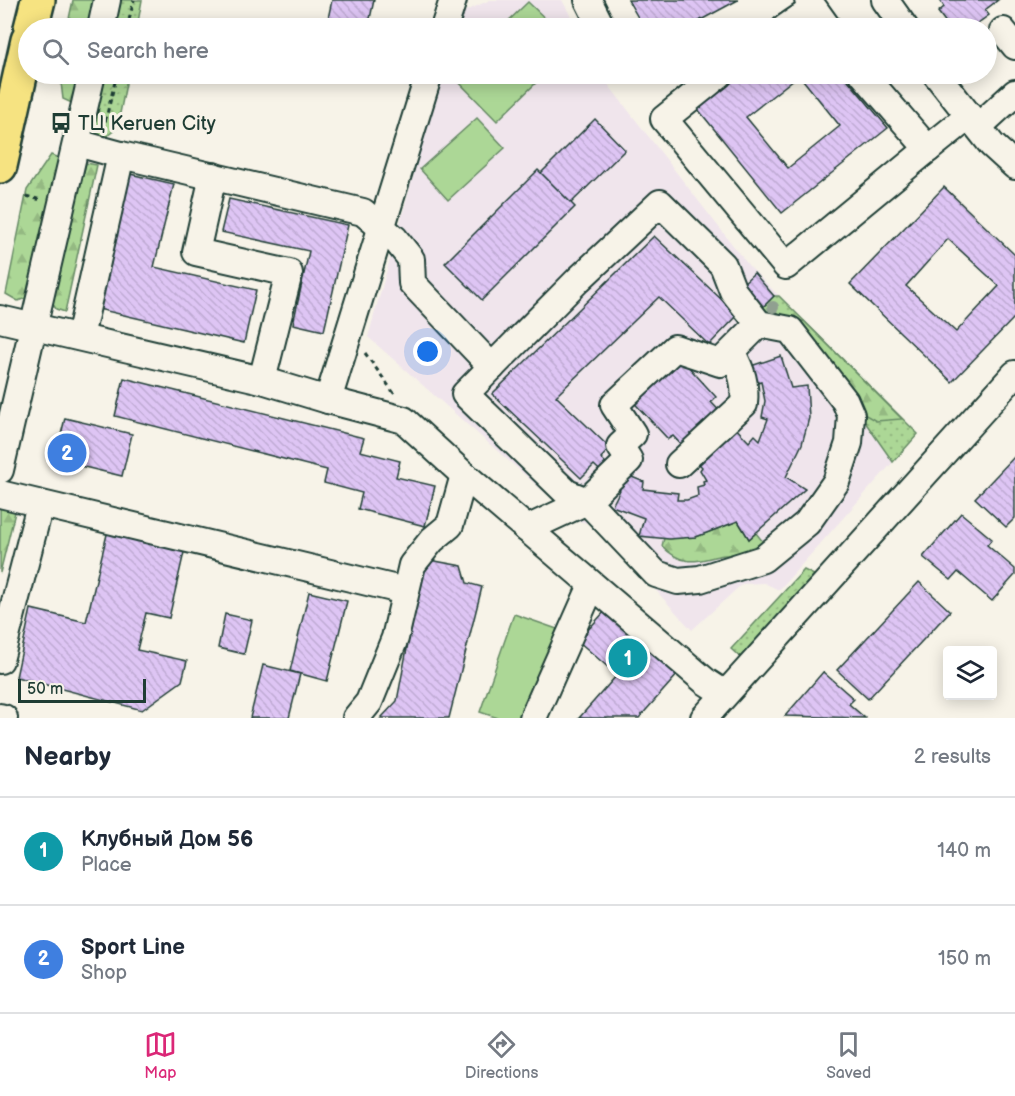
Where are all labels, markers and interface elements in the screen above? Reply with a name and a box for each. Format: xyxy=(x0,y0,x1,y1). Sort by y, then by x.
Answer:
search box xyxy=(18,18,997,84)
icon: search xyxy=(39,35,72,68)
text: Search here xyxy=(87,38,209,65)
bus stop icon: ТЦ Keruen City xyxy=(49,111,73,135)
place label: ТЦ Keruen City xyxy=(78,112,216,136)
your location xyxy=(413,337,442,366)
pin: 2 xyxy=(48,430,86,476)
pin: 1 xyxy=(608,636,648,680)
map controls xyxy=(943,646,997,700)
button: layers xyxy=(943,646,997,700)
scale bar xyxy=(18,676,146,704)
text: 50 m xyxy=(27,680,63,699)
text: Nearby xyxy=(24,742,111,773)
text: 2 results xyxy=(914,745,991,769)
text: Клубный Дом 56 xyxy=(81,826,253,853)
text: 1 xyxy=(39,839,48,863)
text: 140 m xyxy=(937,839,991,863)
text: Place xyxy=(81,853,132,877)
text: Sport Line xyxy=(81,934,185,961)
text: 2 xyxy=(38,947,49,971)
text: 150 m xyxy=(938,947,991,971)
text: Shop xyxy=(81,961,127,985)
tab: Map xyxy=(144,1028,177,1083)
tab: Directions xyxy=(465,1028,538,1083)
tab: Saved xyxy=(826,1028,871,1083)

